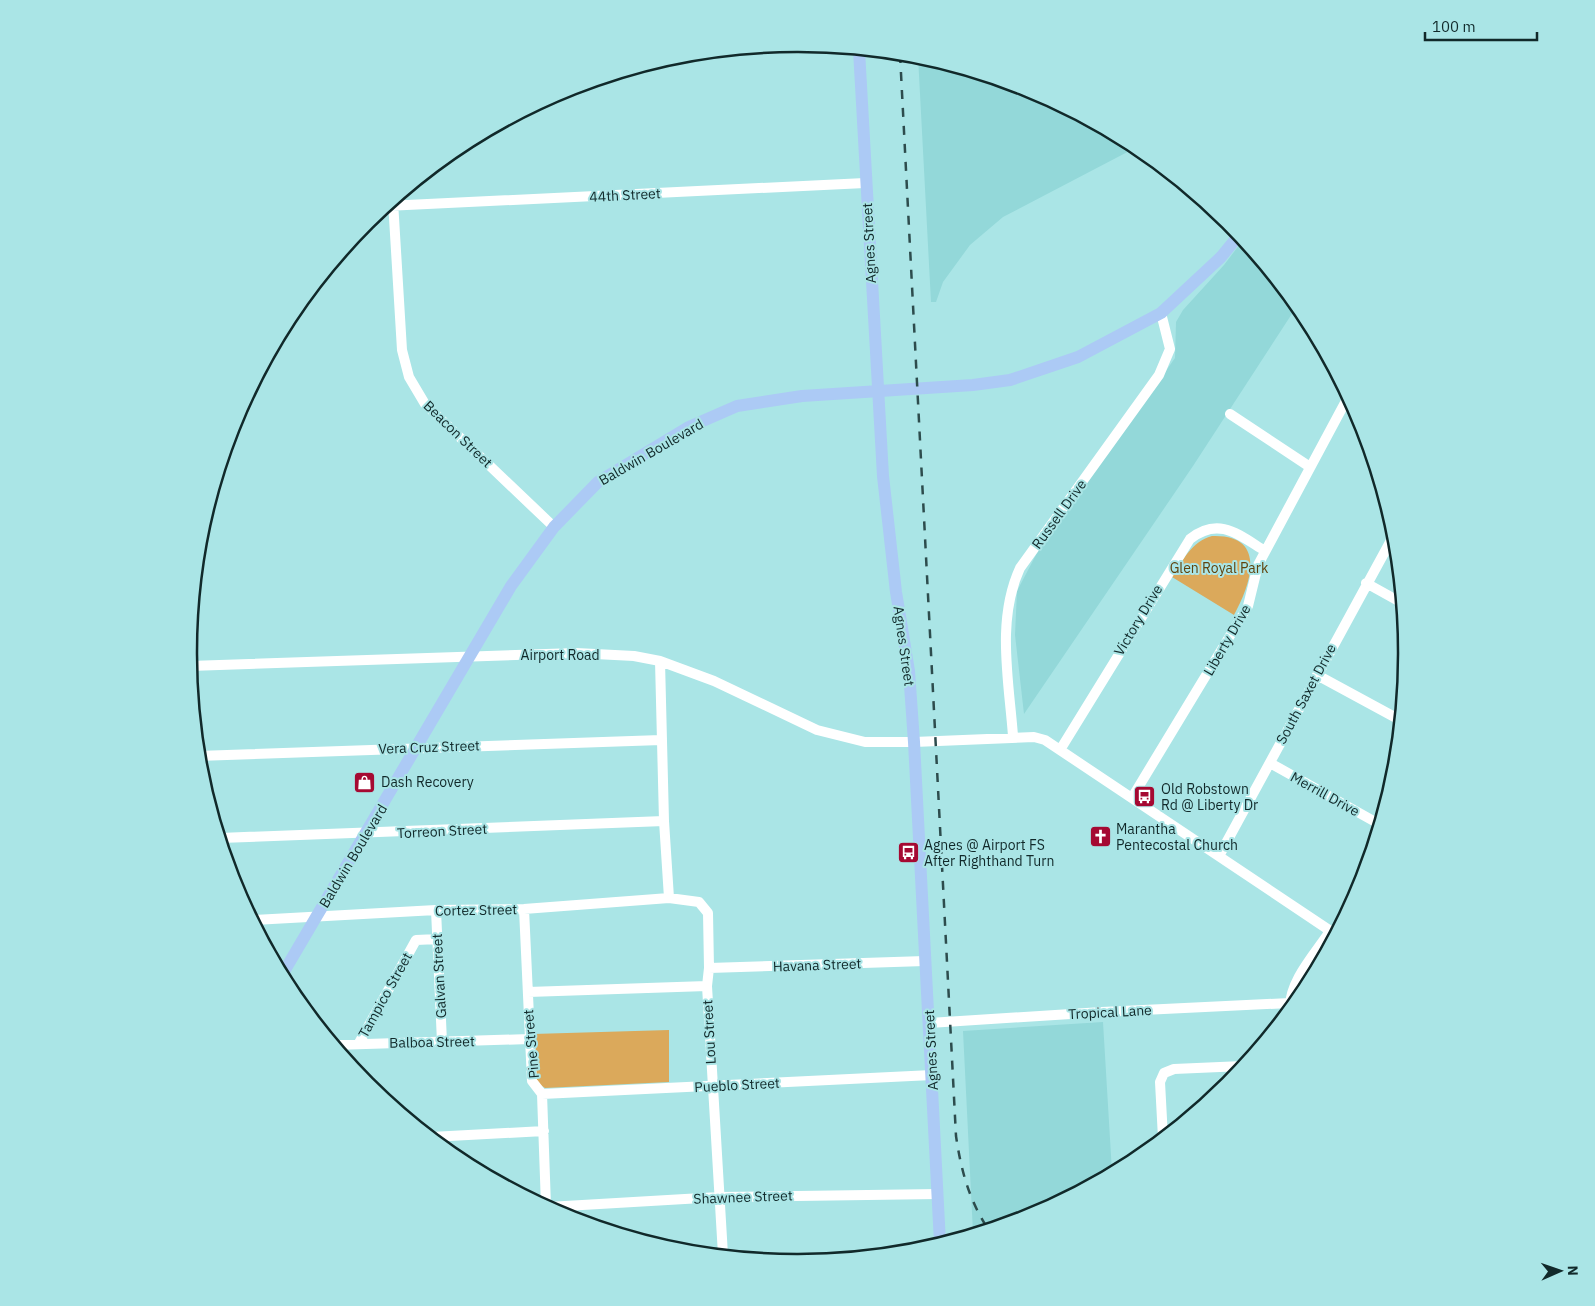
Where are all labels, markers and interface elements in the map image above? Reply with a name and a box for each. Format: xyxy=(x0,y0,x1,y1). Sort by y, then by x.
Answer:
scale bar xyxy=(1425,10,1538,42)
text: 100 m xyxy=(1432,17,1476,36)
street label: 44th Street xyxy=(589,184,661,206)
street label: Agnes Street xyxy=(858,202,880,284)
street label: Beacon Street xyxy=(420,397,496,471)
street label: Baldwin Boulevard xyxy=(595,415,707,489)
street label: Russell Drive xyxy=(1028,475,1090,552)
park label: Glen Royal Park xyxy=(1170,559,1269,577)
street label: Victory Drive xyxy=(1110,581,1166,659)
street label: Liberty Drive xyxy=(1199,601,1255,679)
street label: Agnes Street xyxy=(889,605,919,687)
street label: South Saxet Drive xyxy=(1272,640,1340,747)
street label: Airport Road xyxy=(520,646,600,664)
street label: Vera Cruz Street xyxy=(378,736,480,758)
street label: Merrill Drive xyxy=(1287,768,1363,820)
shop icon: Dash Recovery xyxy=(353,770,377,794)
place label: Dash Recovery xyxy=(381,773,474,791)
place label: Old Robstown Rd @ Liberty Dr xyxy=(1161,780,1258,814)
bus stop icon: Old Robstown Rd @ Liberty Dr xyxy=(1133,785,1157,809)
street label: Baldwin Boulevard xyxy=(315,801,391,911)
street label: Torreon Street xyxy=(396,820,488,842)
place label: Marantha Pentecostal Church xyxy=(1116,820,1238,854)
church icon: Marantha Pentecostal Church xyxy=(1088,825,1112,849)
place label: Agnes @ Airport FS After Righthand Turn xyxy=(924,836,1054,870)
bus stop icon: Agnes @ Airport FS After Righthand Turn xyxy=(896,841,920,865)
street label: Cortez Street xyxy=(435,900,517,920)
street label: Galvan Street xyxy=(428,933,450,1019)
street label: Tampico Street xyxy=(354,949,416,1041)
street label: Havana Street xyxy=(772,954,862,976)
street label: Lou Street xyxy=(698,999,720,1065)
street label: Tropical Lane xyxy=(1068,1001,1153,1023)
street label: Pine Street xyxy=(519,1009,543,1079)
street label: Agnes Street xyxy=(920,1009,942,1091)
street label: Balboa Street xyxy=(389,1032,475,1052)
street label: Pueblo Street xyxy=(694,1074,780,1096)
street label: Shawnee Street xyxy=(693,1186,793,1208)
north arrow xyxy=(1535,1246,1585,1296)
text: N xyxy=(1564,1265,1582,1276)

